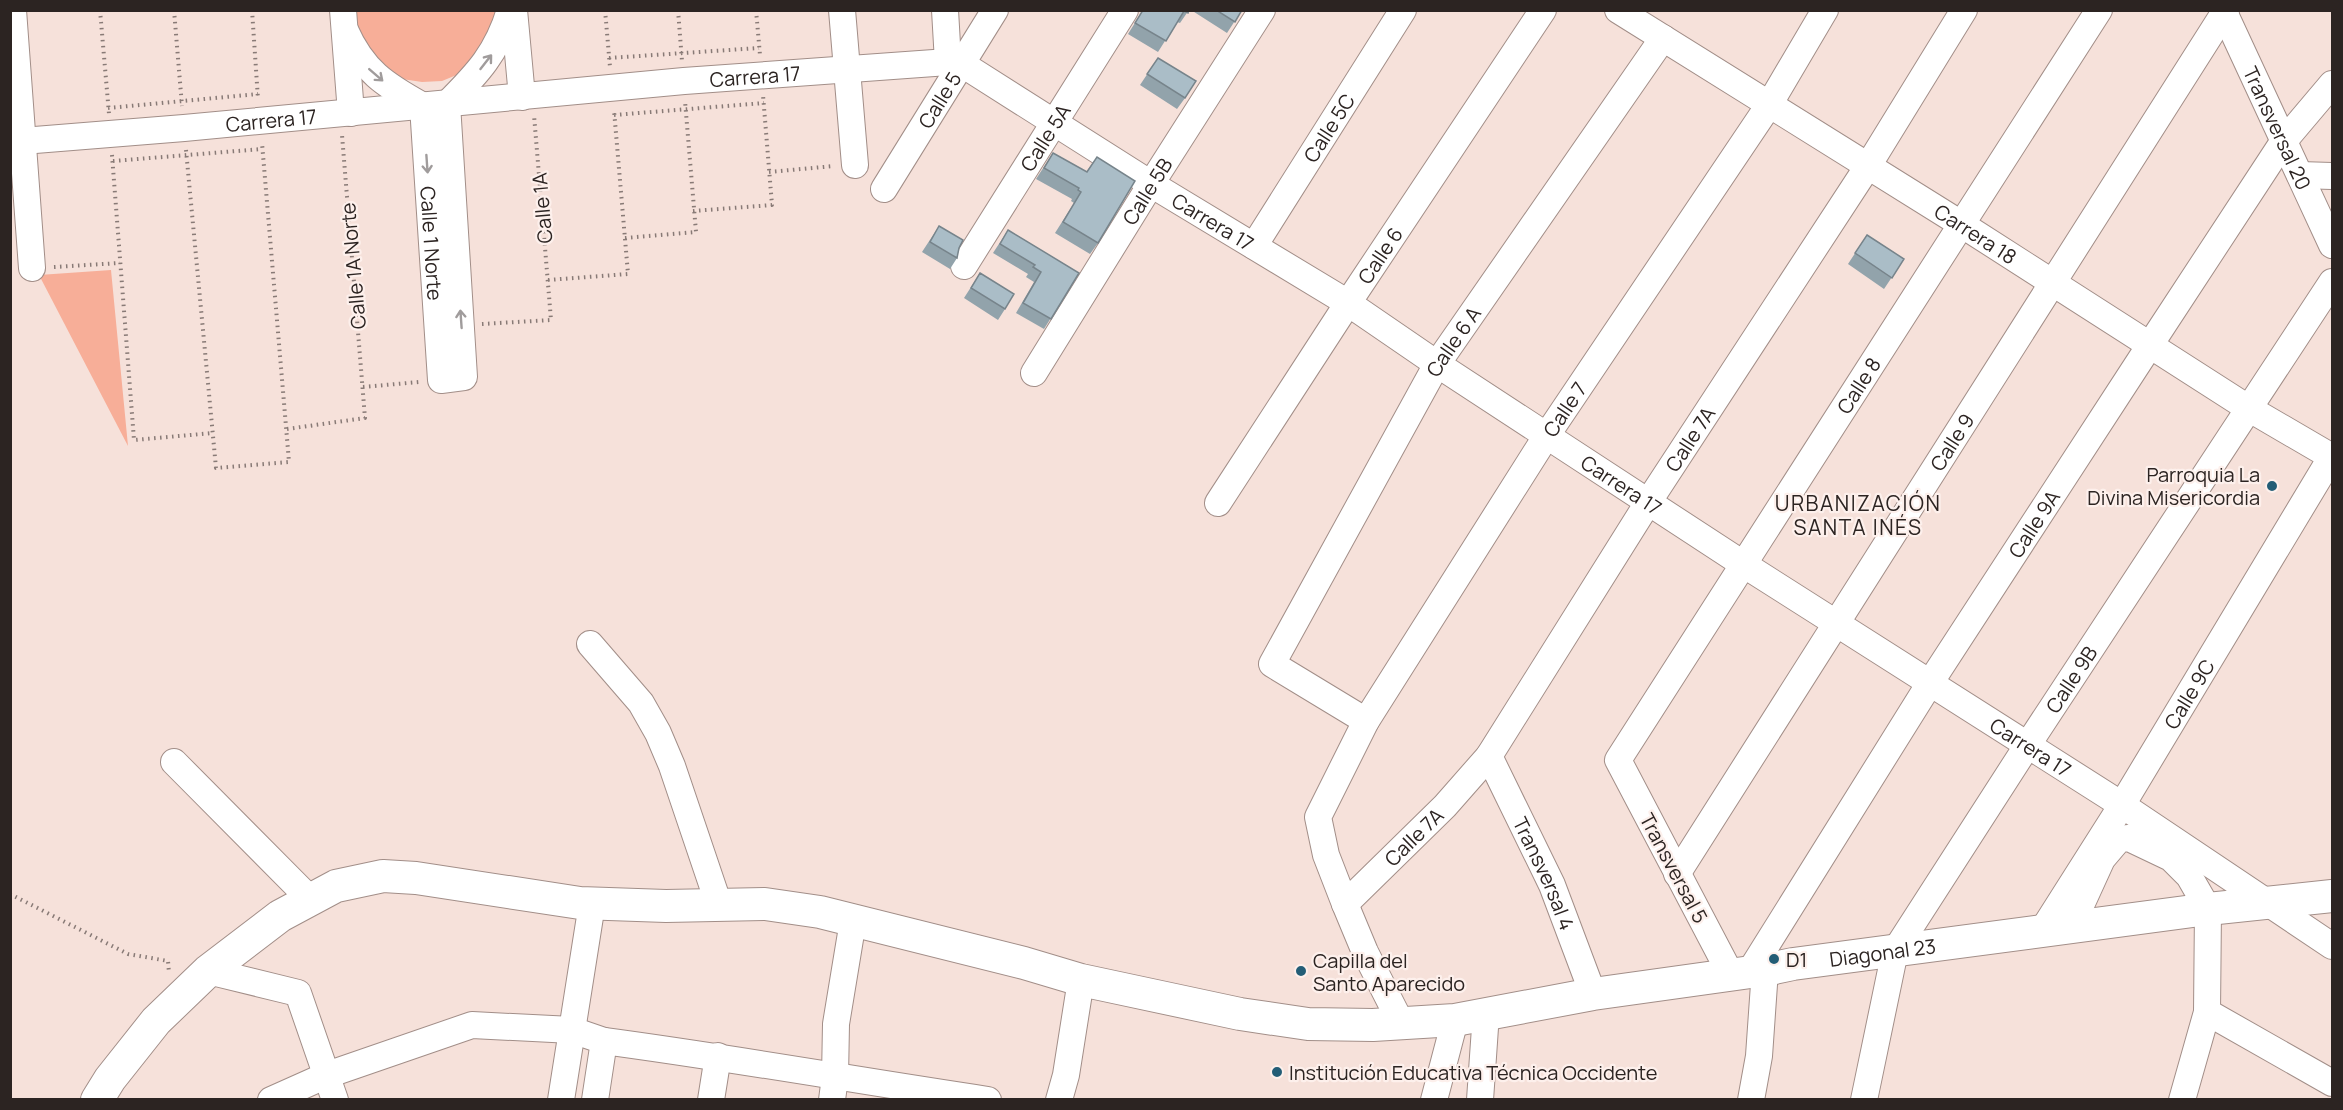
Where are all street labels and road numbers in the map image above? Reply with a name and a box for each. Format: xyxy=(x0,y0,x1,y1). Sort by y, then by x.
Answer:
street label: Carrera 17 xyxy=(709,59,801,93)
street label: Transversal 20 xyxy=(2237,62,2318,194)
street label: Calle 5 xyxy=(912,66,967,133)
street label: Calle 5C xyxy=(1297,88,1361,167)
street label: Calle 5A xyxy=(1014,98,1076,176)
street label: Carrera 17 xyxy=(224,102,318,138)
street label: Calle 5B xyxy=(1116,152,1178,230)
street label: Calle 1A xyxy=(525,171,559,245)
street label: Calle 1 Norte xyxy=(415,185,449,301)
street label: Carrera 17 xyxy=(1167,186,1259,257)
street label: Carrera 18 xyxy=(1930,197,2022,270)
street label: Calle 1A Norte xyxy=(334,202,372,330)
street label: Calle 6 xyxy=(1351,221,1409,289)
street label: Calle 6 A xyxy=(1419,301,1487,381)
street label: Calle 8 xyxy=(1830,352,1886,419)
street label: Calle 7 xyxy=(1536,376,1593,442)
street label: Calle 7A xyxy=(1659,401,1721,476)
street label: Calle 9 xyxy=(1923,408,1980,476)
street label: Carrera 17 xyxy=(1576,448,1667,521)
street label: Calle 9A xyxy=(2002,484,2066,563)
street label: Calle 9B xyxy=(2039,640,2103,718)
street label: Calle 9C xyxy=(2157,654,2220,734)
street label: Carrera 17 xyxy=(1985,711,2076,783)
street label: Calle 7A xyxy=(1378,802,1449,872)
street label: Transversal 5 xyxy=(1634,808,1714,928)
street label: Transversal 4 xyxy=(1507,812,1581,934)
street label: Diagonal 23 xyxy=(1828,932,1937,973)

